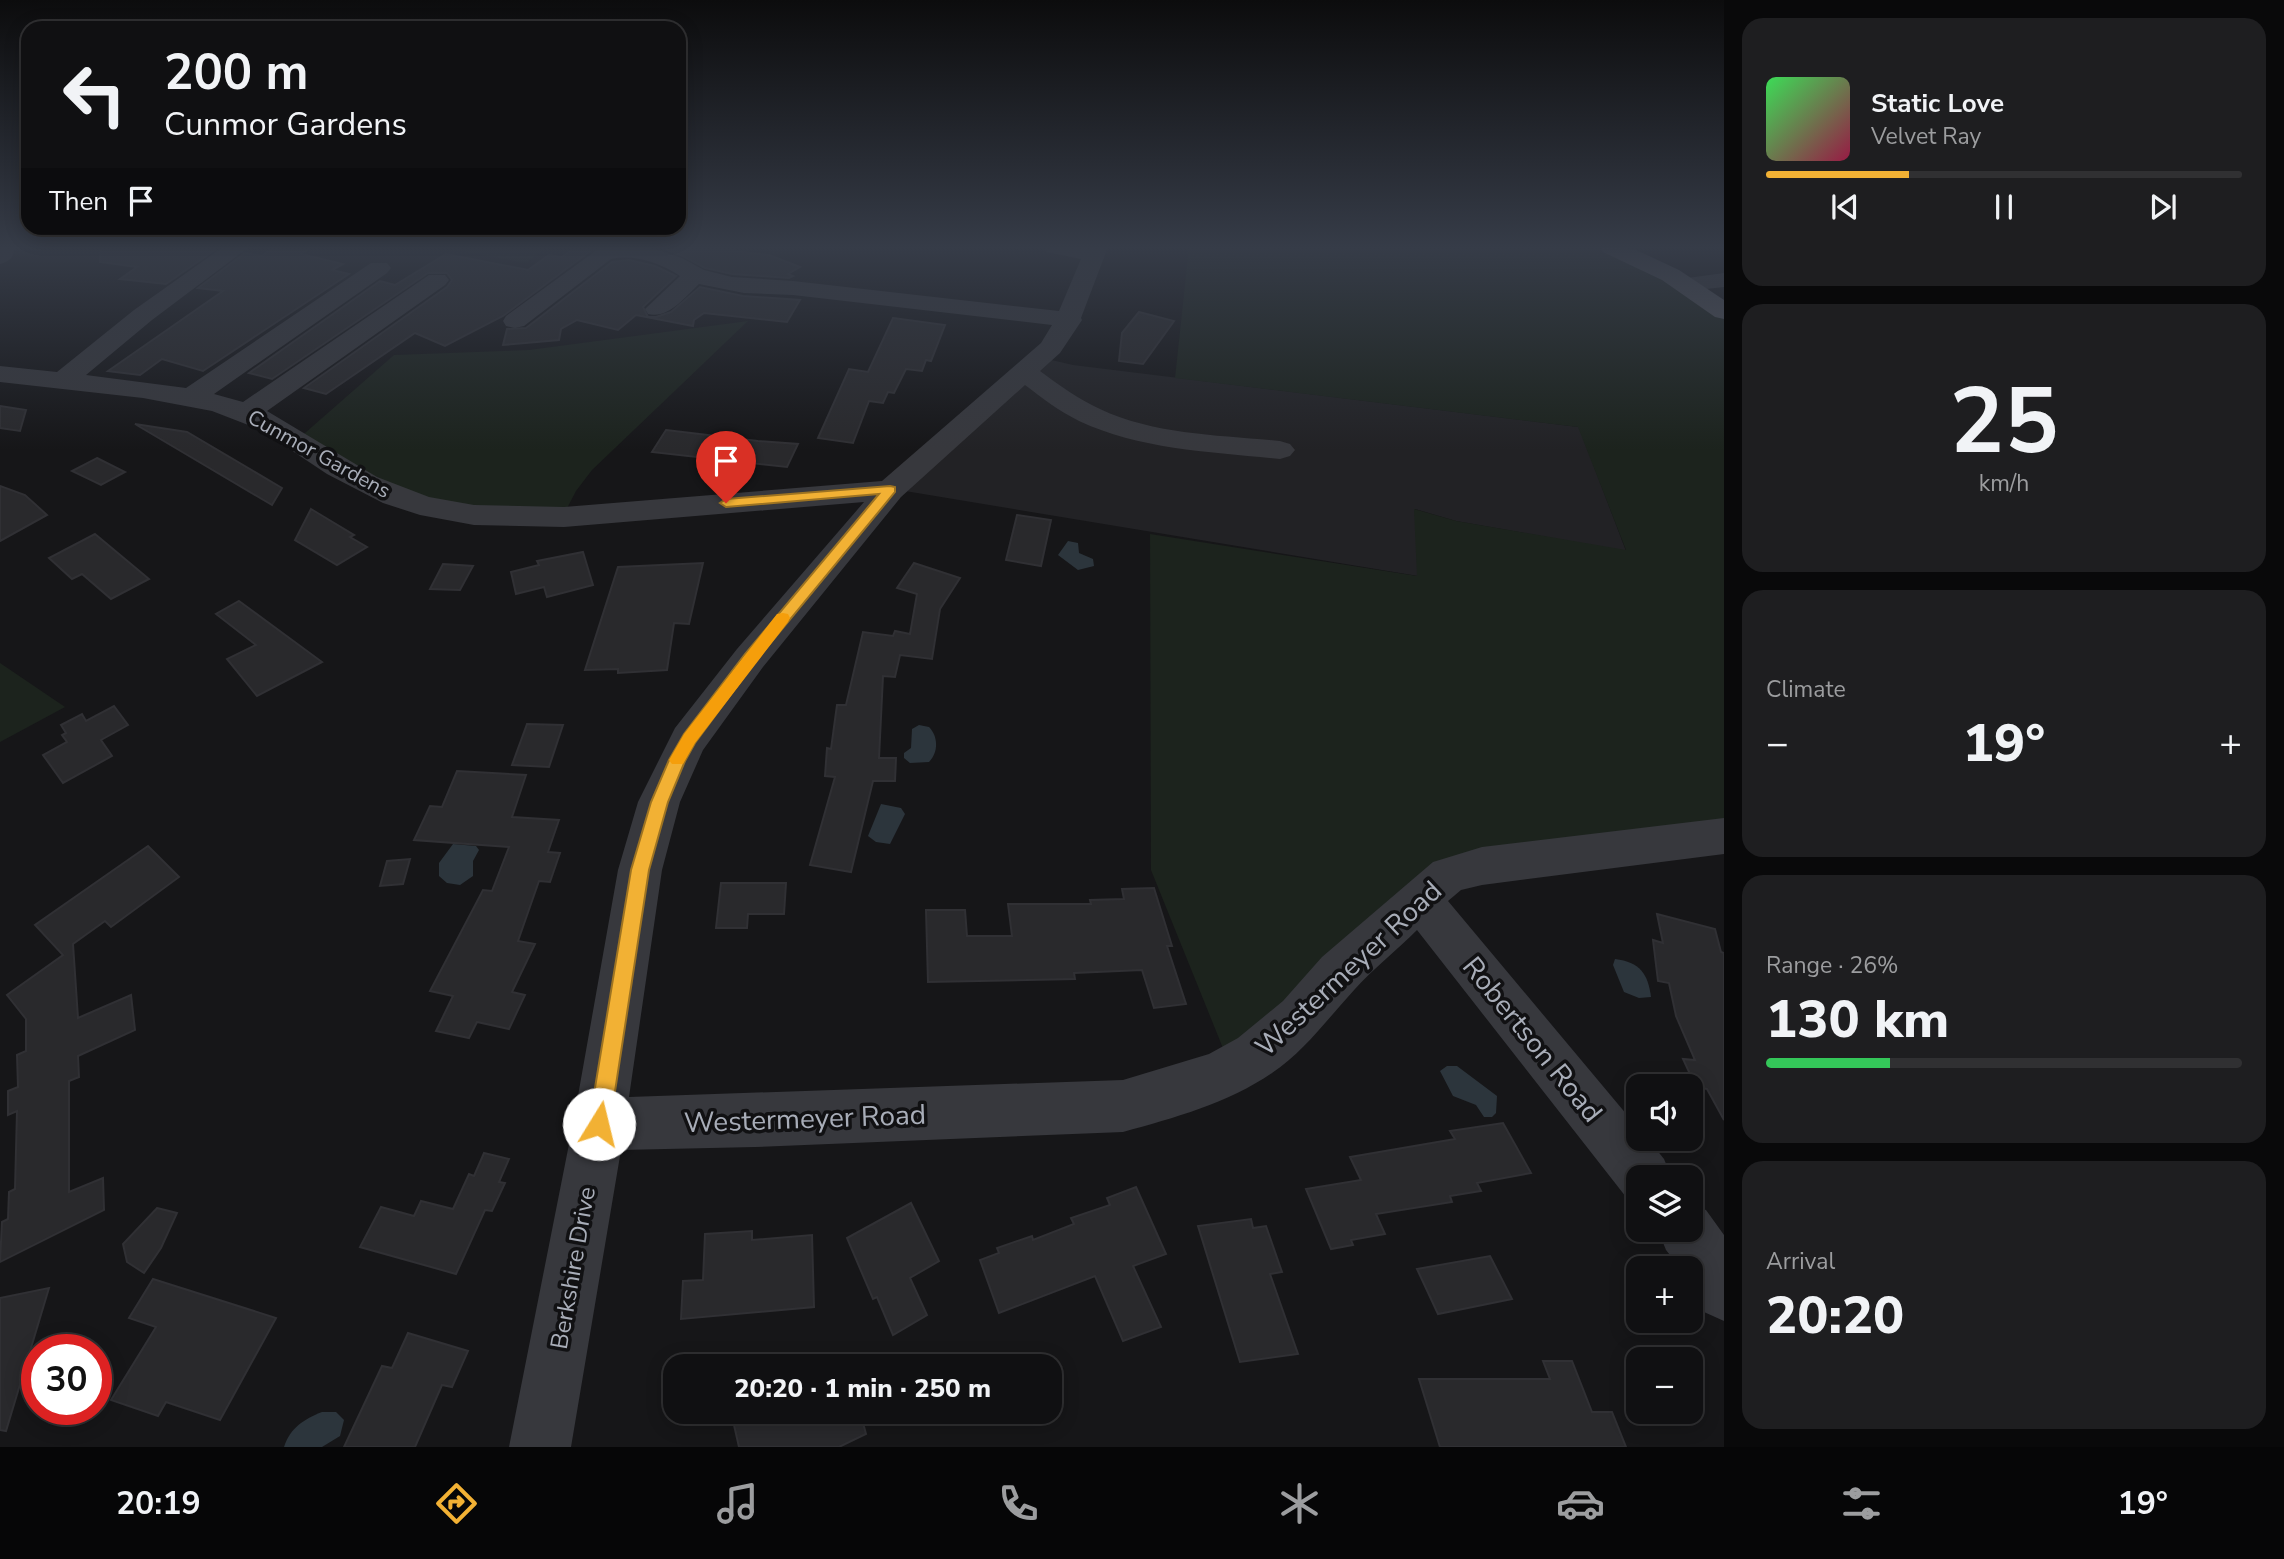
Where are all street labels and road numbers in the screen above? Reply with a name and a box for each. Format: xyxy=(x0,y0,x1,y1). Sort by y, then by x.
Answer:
street label: Cunmor Gardens xyxy=(243,403,395,505)
street label: Westermeyer Road xyxy=(1247,872,1450,1065)
street label: Robertson Road xyxy=(1454,949,1611,1130)
street label: Westermeyer Road xyxy=(683,1096,927,1142)
street label: Berkshire Drive xyxy=(543,1184,603,1352)

